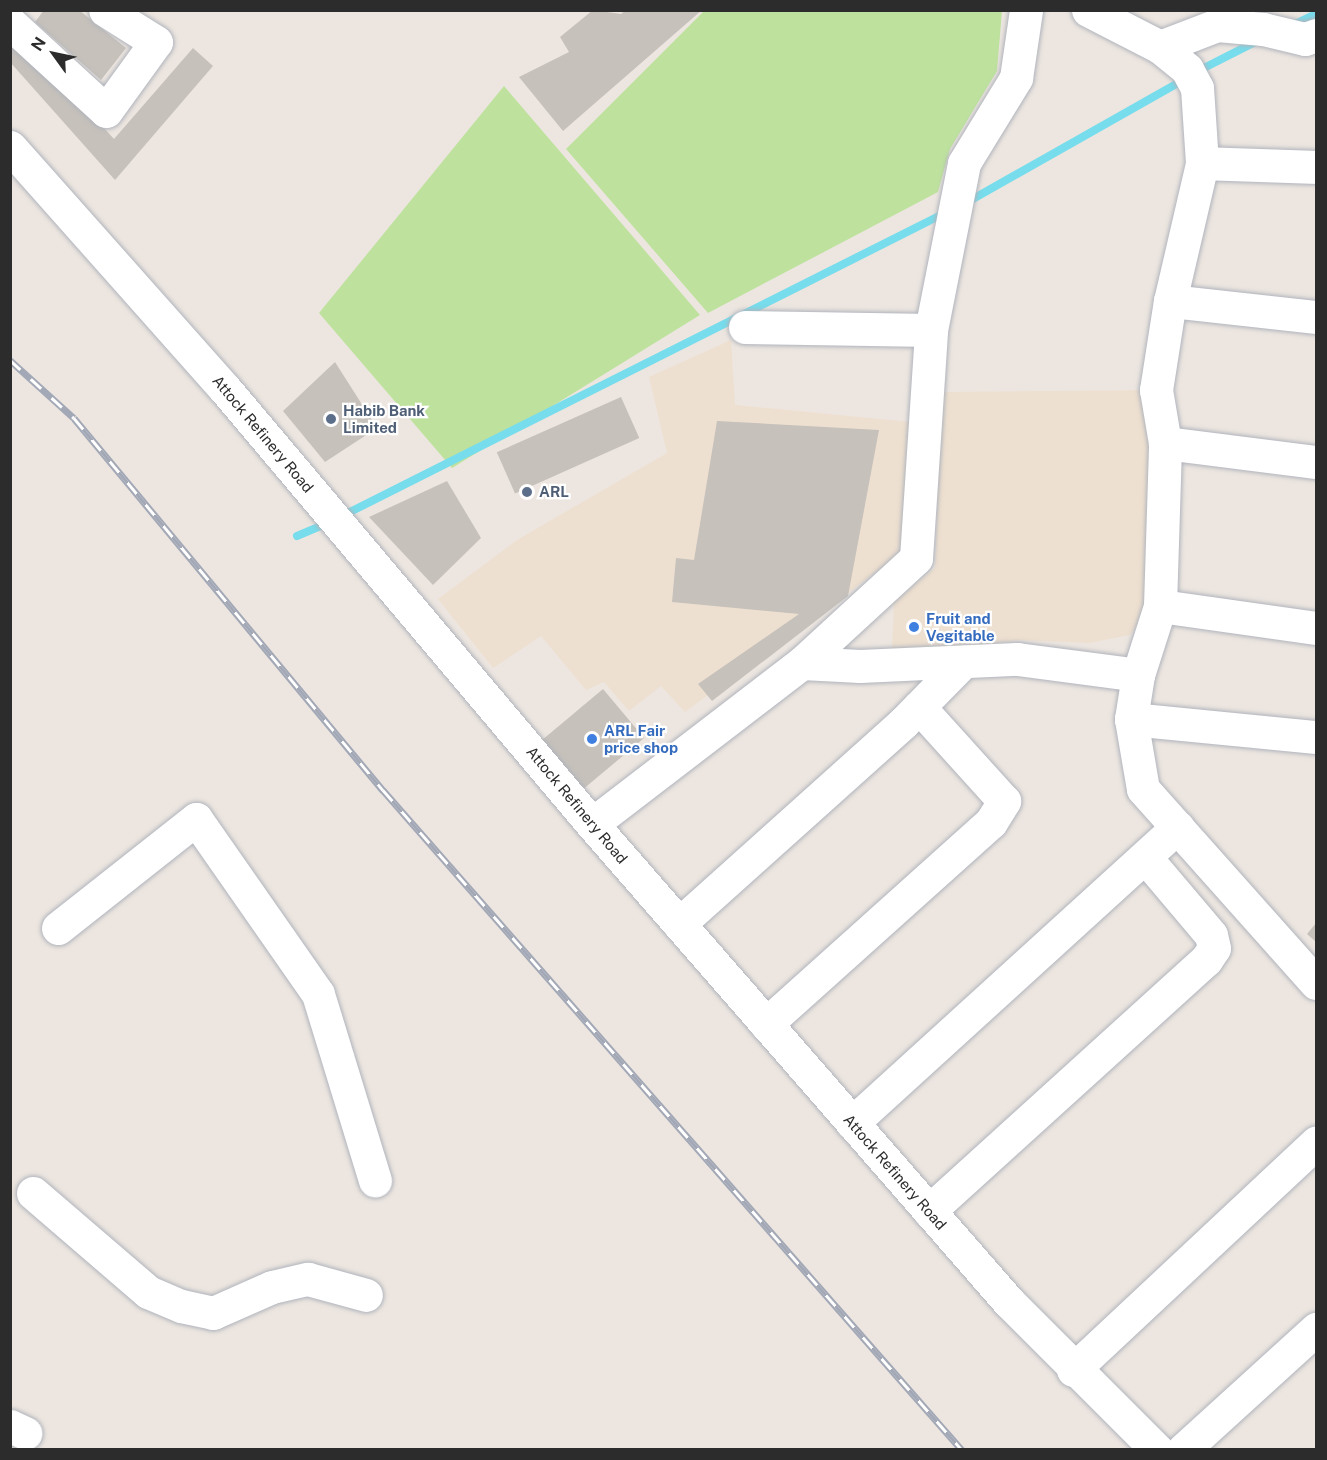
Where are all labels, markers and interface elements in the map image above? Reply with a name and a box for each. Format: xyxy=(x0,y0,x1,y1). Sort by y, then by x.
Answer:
north arrow xyxy=(24,24,84,84)
text: N xyxy=(27,34,50,54)
street label: Attock Refinery Road xyxy=(209,372,317,496)
place label: Habib Bank Limited xyxy=(343,401,425,436)
marker: Habib Bank Limited xyxy=(324,412,338,426)
place label: ARL xyxy=(539,483,569,501)
marker: ARL xyxy=(520,485,534,499)
place label: Fruit and Vegitable xyxy=(926,609,995,644)
marker: Fruit and Vegitable xyxy=(907,620,921,634)
place label: ARL Fair price shop xyxy=(604,721,678,756)
marker: ARL Fair price shop xyxy=(585,732,599,746)
street label: Attock Refinery Road xyxy=(523,743,631,867)
street label: Attock Refinery Road xyxy=(840,1110,950,1234)

